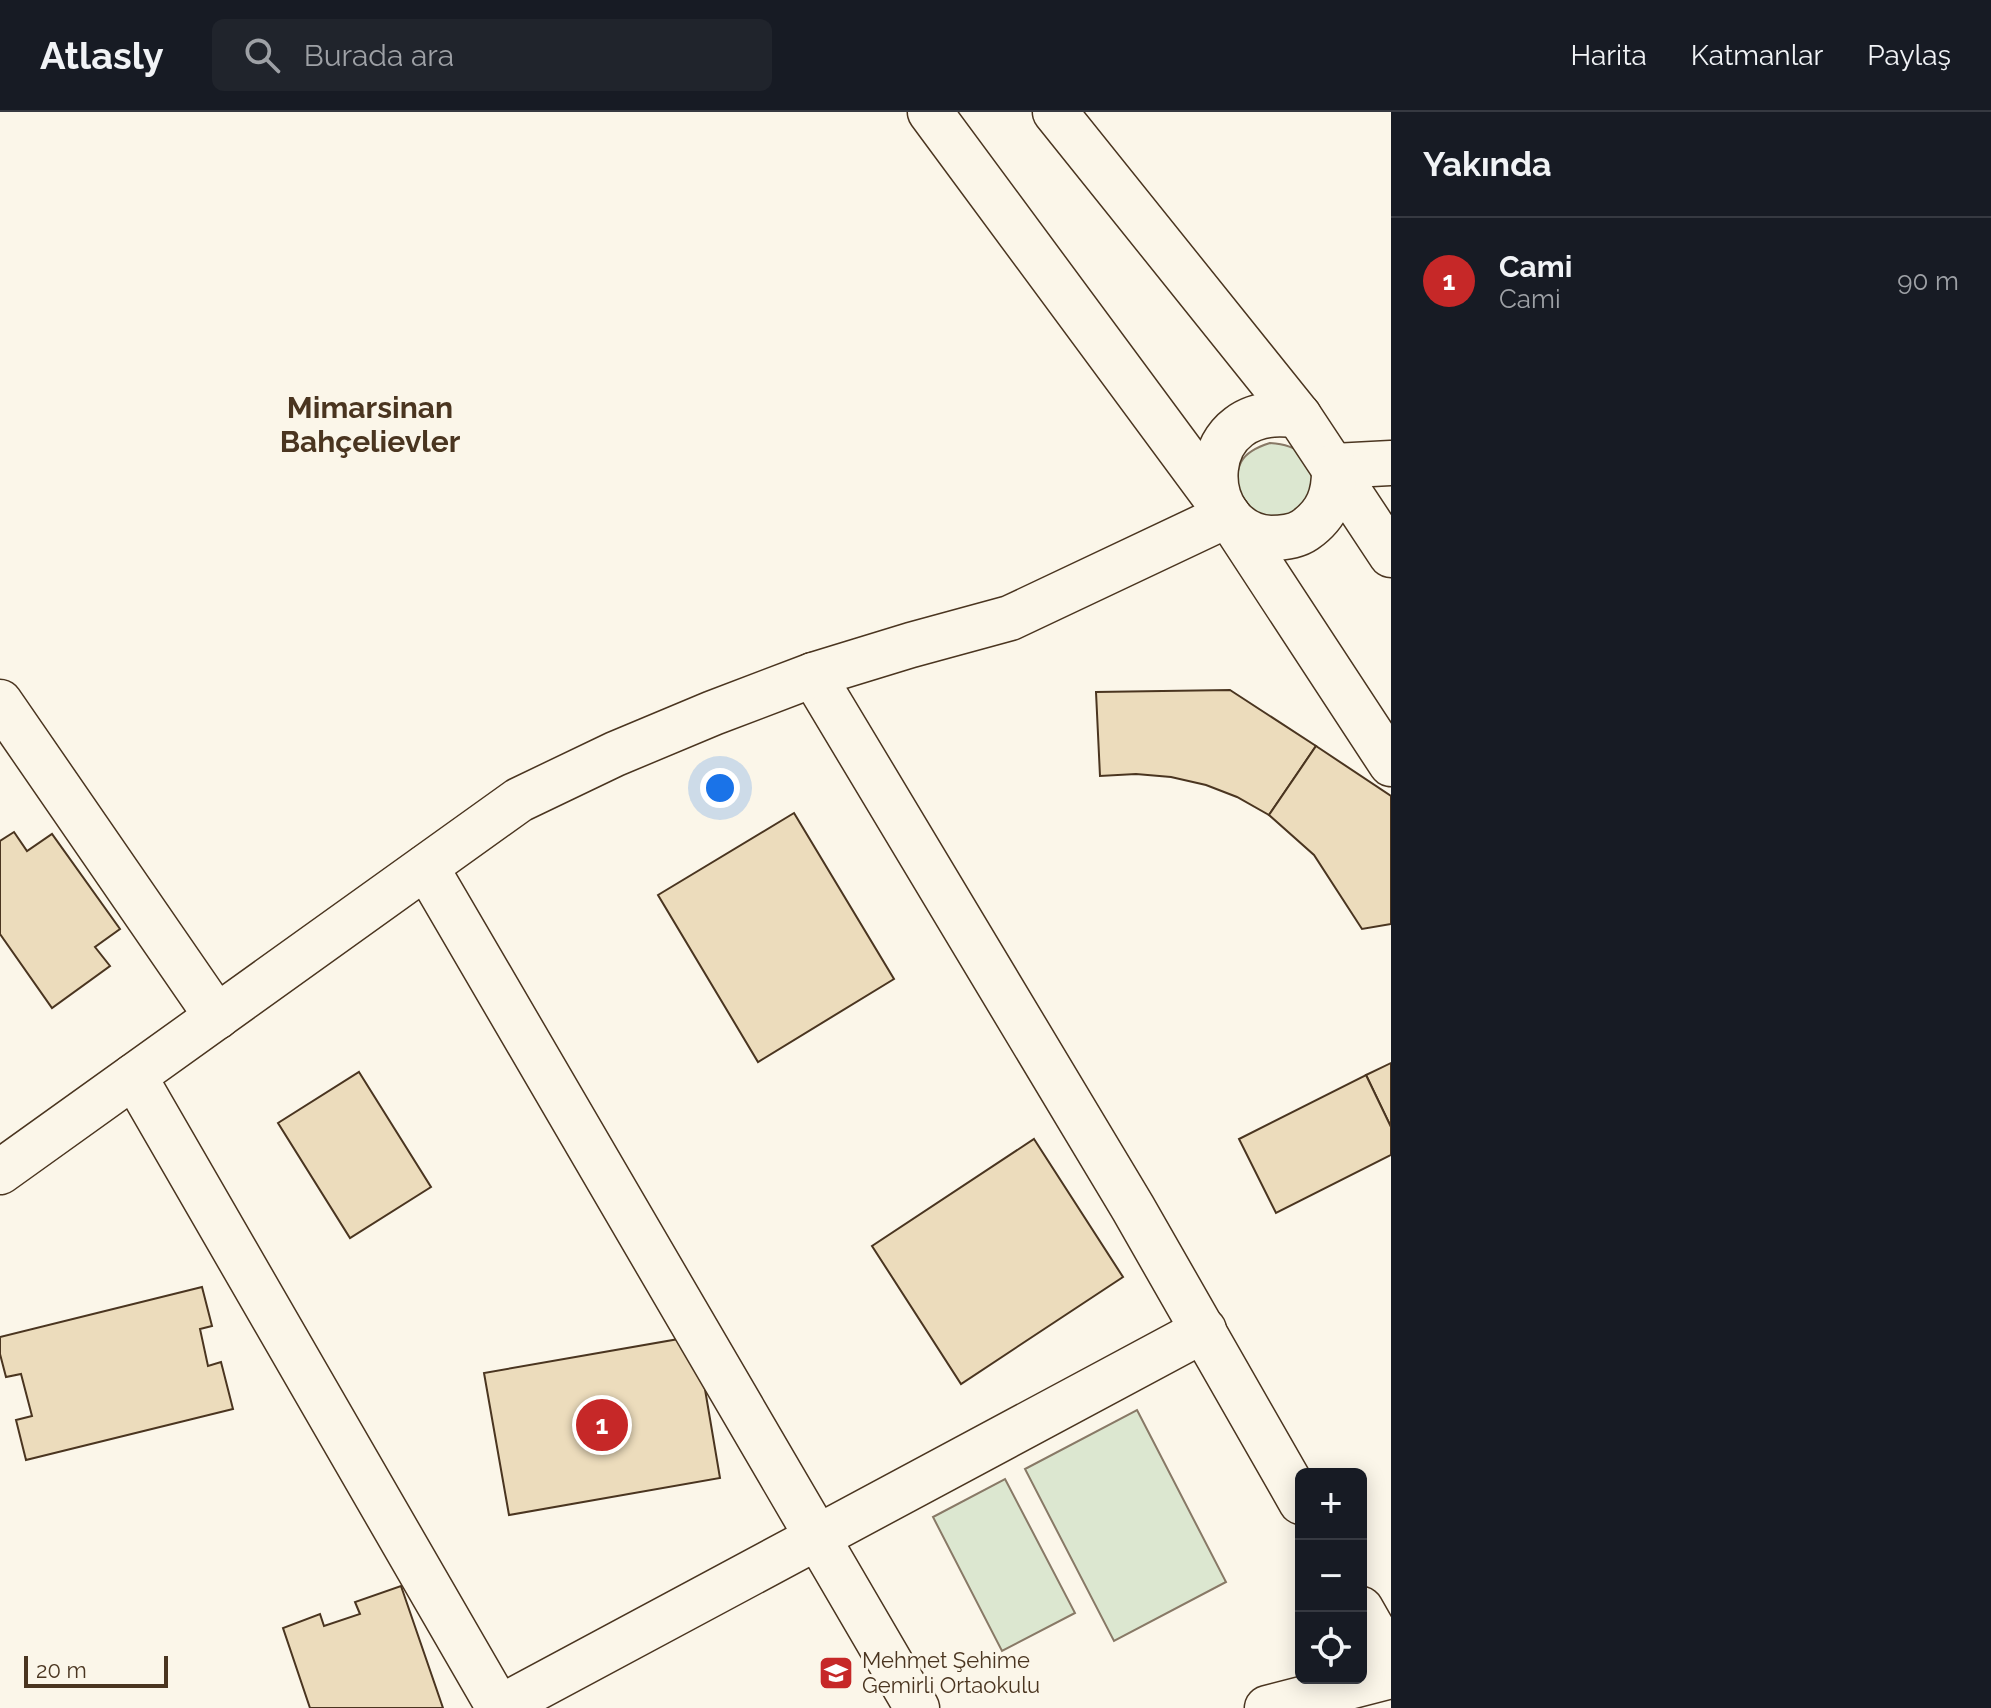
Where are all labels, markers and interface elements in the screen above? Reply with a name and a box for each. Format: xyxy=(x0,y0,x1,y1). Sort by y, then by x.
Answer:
search box xyxy=(212,19,772,91)
text: Atlasly xyxy=(40,33,164,78)
icon: search xyxy=(240,33,284,77)
text: Burada ara xyxy=(304,38,454,73)
text: Harita xyxy=(1570,39,1647,72)
text: Katmanlar xyxy=(1691,39,1823,72)
text: Paylaş xyxy=(1867,39,1951,72)
text: Yakında xyxy=(1423,144,1552,184)
text: Cami xyxy=(1499,249,1572,284)
text: 1 xyxy=(1443,266,1455,296)
text: 90 m xyxy=(1897,266,1959,296)
text: Cami xyxy=(1499,284,1561,314)
district label: Mimarsinan Bahçelievler xyxy=(280,390,461,459)
your location xyxy=(700,768,740,808)
pin: 1 xyxy=(576,1395,628,1455)
map controls xyxy=(1295,1468,1367,1684)
button: + xyxy=(1295,1468,1367,1540)
button: − xyxy=(1295,1540,1367,1612)
button: locate xyxy=(1295,1612,1367,1684)
place label: Mehmet Şehime Gemirli Ortaokulu xyxy=(862,1647,1040,1698)
scale bar xyxy=(24,1652,168,1688)
school or university icon: Mehmet Şehime Gemirli Ortaokulu xyxy=(817,1654,855,1692)
text: 20 m xyxy=(36,1657,87,1683)

